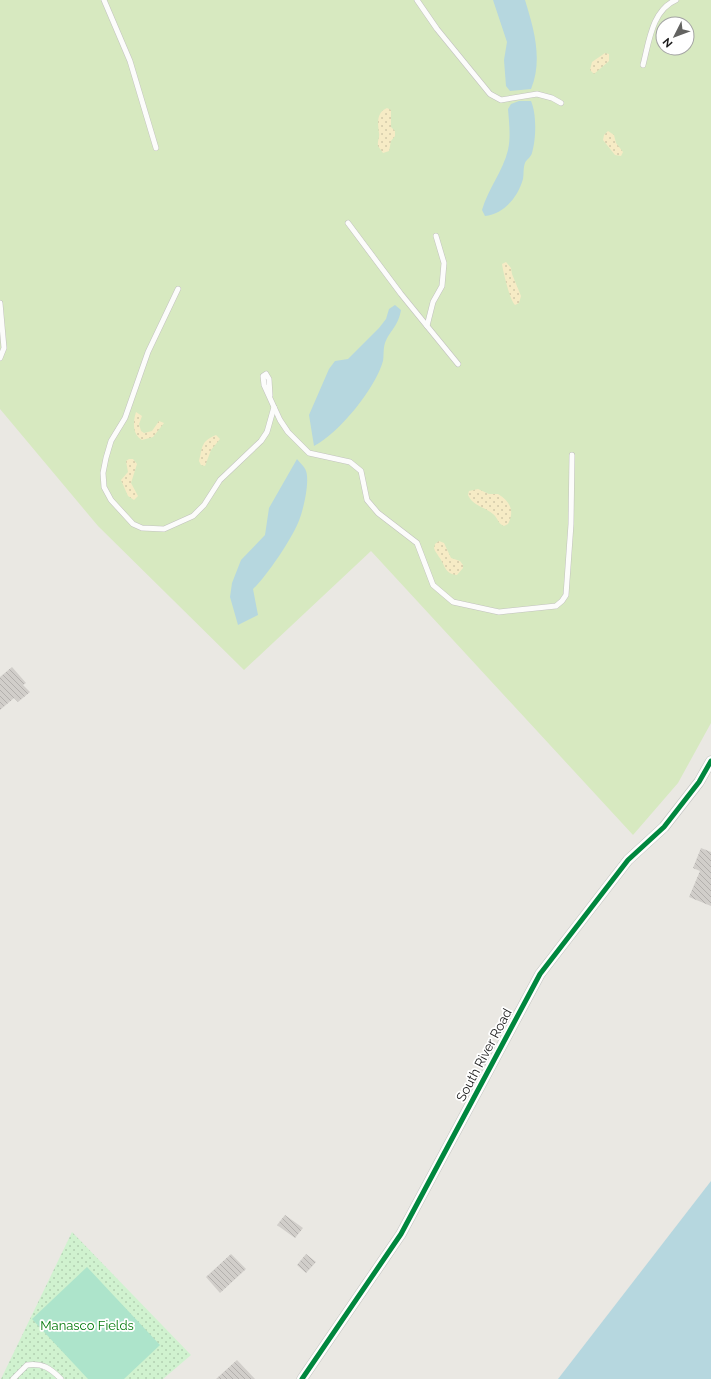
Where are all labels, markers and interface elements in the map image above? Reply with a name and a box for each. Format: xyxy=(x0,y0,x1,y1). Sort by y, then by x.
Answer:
north arrow xyxy=(655,16,695,56)
text: N xyxy=(660,35,676,50)
street label: South River Road xyxy=(453,1006,515,1104)
park label: Manasco Fields xyxy=(40,1318,134,1333)

